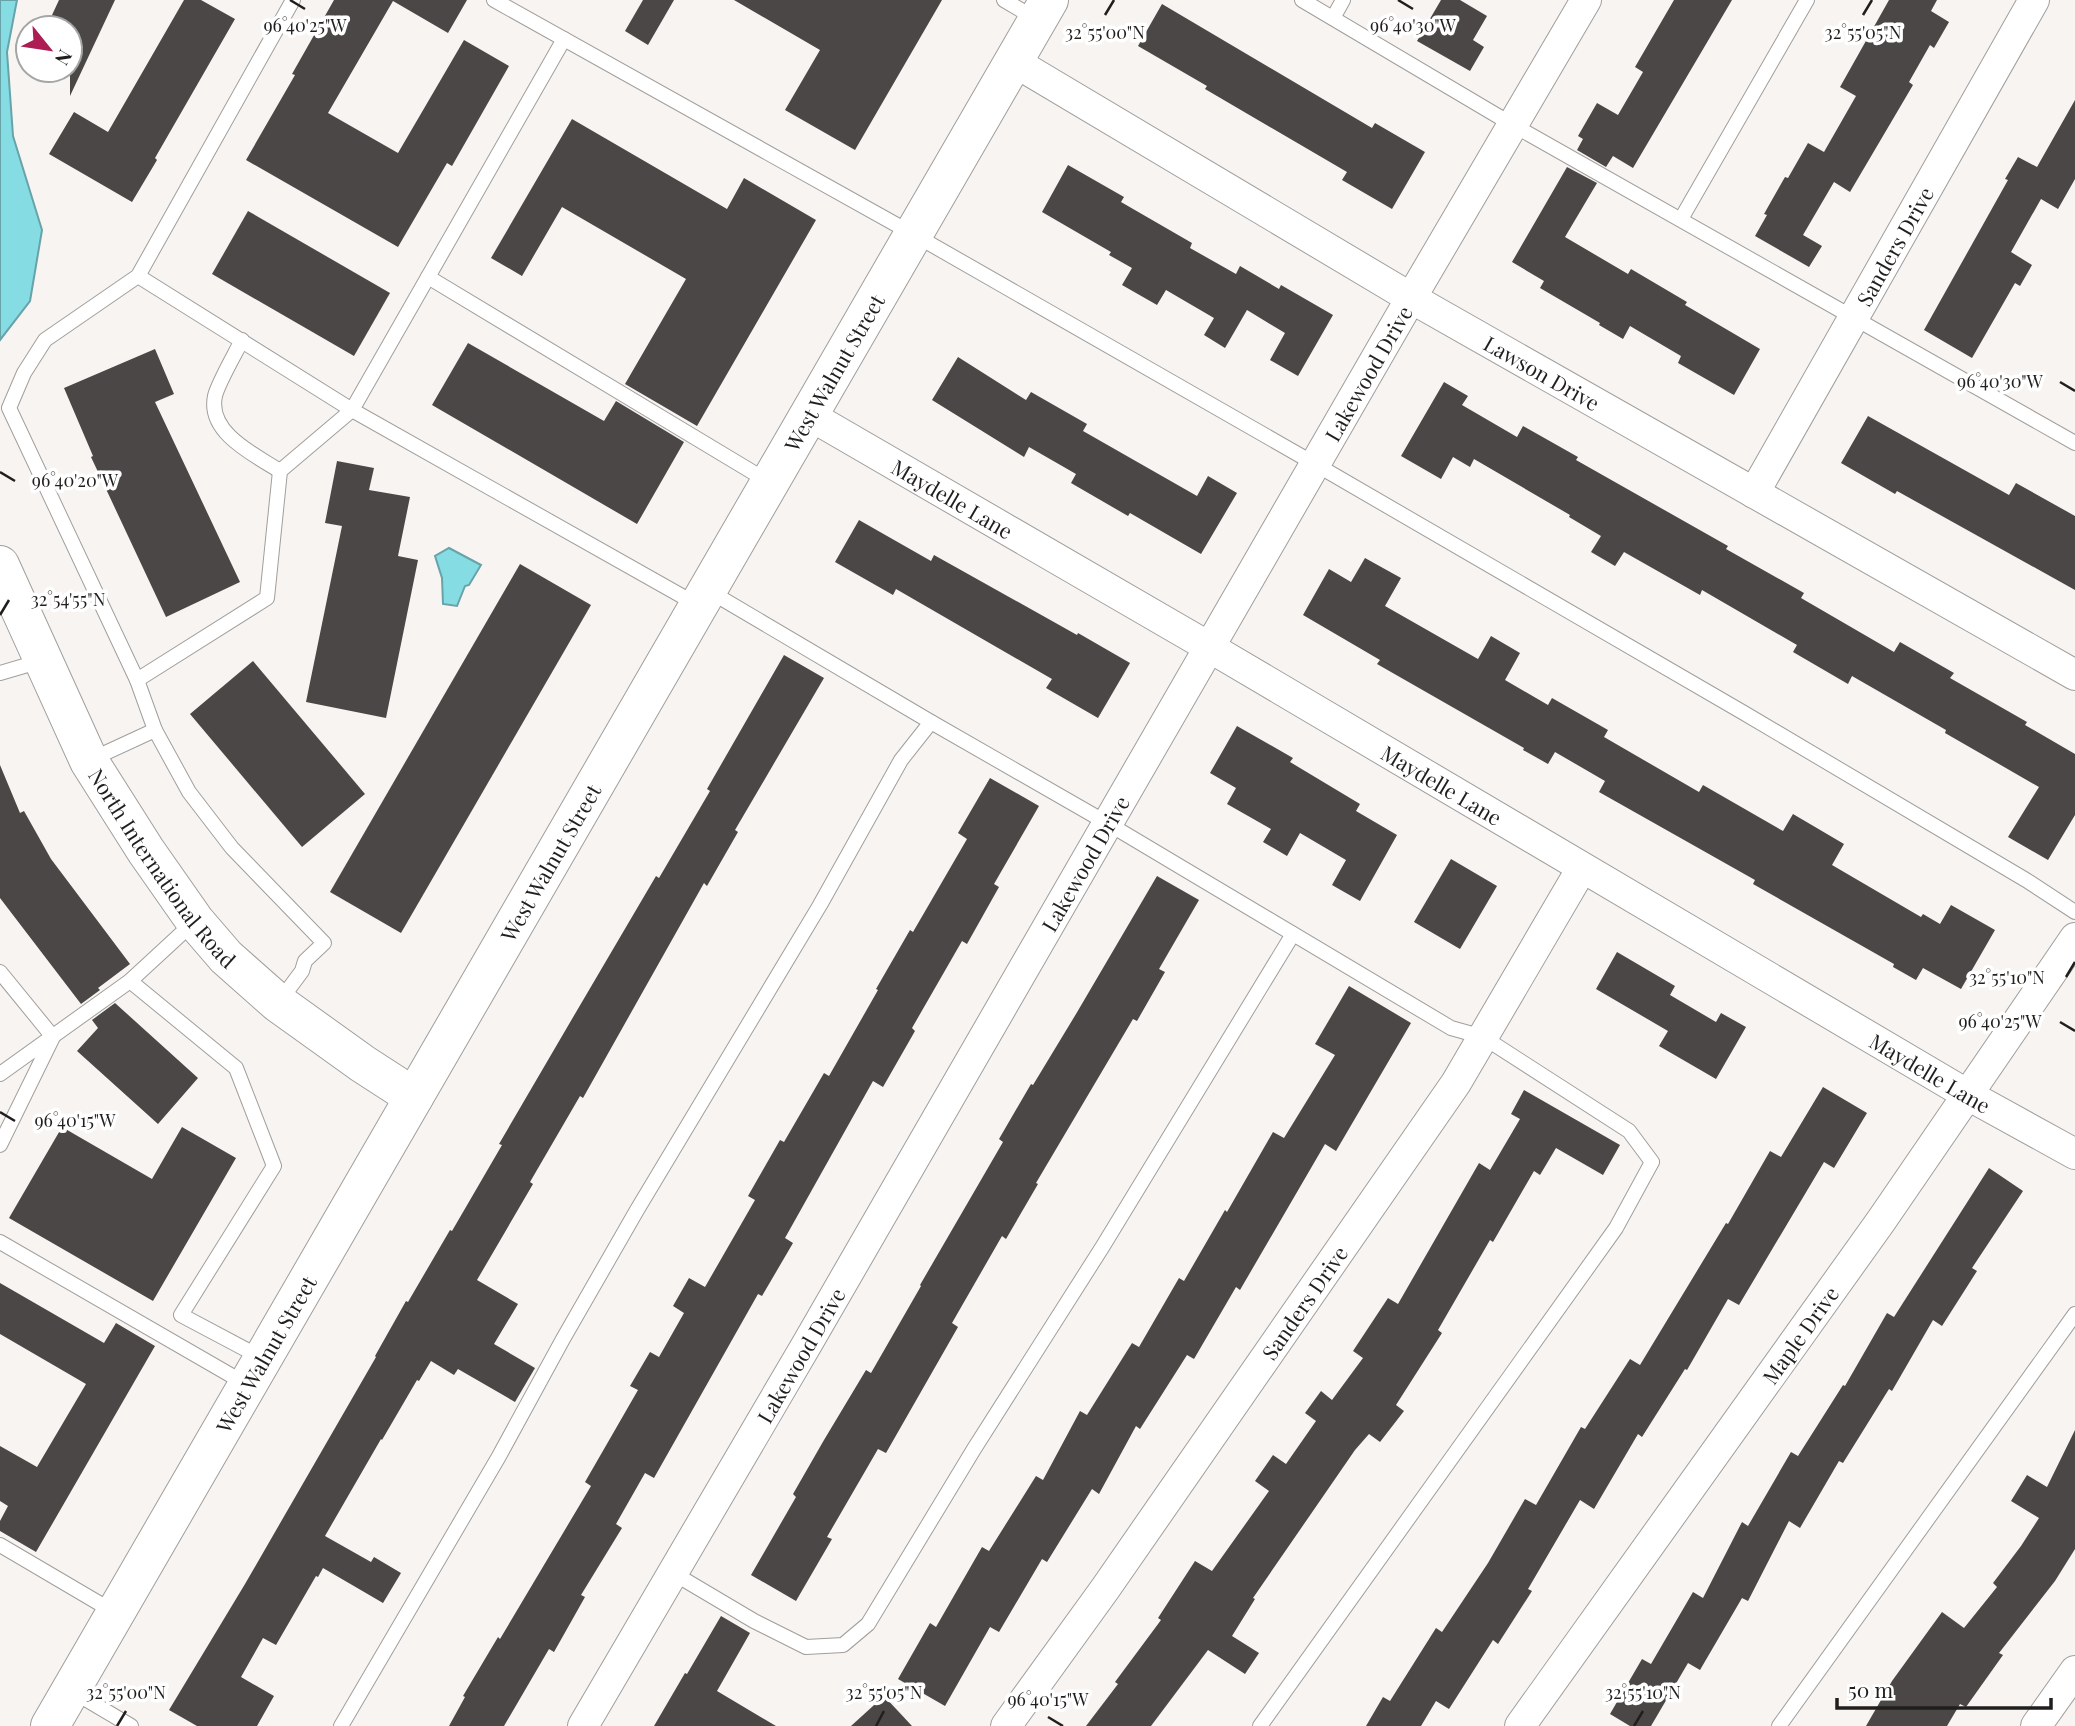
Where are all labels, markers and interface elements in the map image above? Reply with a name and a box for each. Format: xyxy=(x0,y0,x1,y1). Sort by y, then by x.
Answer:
text: 96°40'25"W xyxy=(263,13,347,37)
text: 96°40'30"W xyxy=(1370,13,1457,37)
north arrow xyxy=(14,14,84,84)
text: 32°55'00"N xyxy=(1065,20,1145,44)
text: 32°55'05"N xyxy=(1825,20,1902,44)
text: N xyxy=(50,46,79,71)
street label: Sanders Drive xyxy=(1849,181,1939,311)
street label: West Walnut Street xyxy=(776,288,890,457)
street label: Lakewood Drive xyxy=(1317,300,1418,446)
street label: Lawson Drive xyxy=(1479,328,1605,416)
text: 96°40'30"W xyxy=(1957,369,2044,393)
street label: Maydelle Lane xyxy=(887,452,1018,544)
text: 96°40'20"W xyxy=(32,468,119,492)
text: 32°54'55"N xyxy=(31,587,106,611)
street label: Maydelle Lane xyxy=(1377,738,1507,831)
street label: North International Road xyxy=(83,763,242,974)
street label: West Walnut Street xyxy=(493,778,607,947)
street label: Lakewood Drive xyxy=(1034,790,1135,936)
text: 32°55'10"N xyxy=(1969,965,2045,989)
text: 96°40'25"W xyxy=(1958,1009,2042,1033)
street label: Maydelle Lane xyxy=(1865,1026,1996,1119)
text: 96°40'15"W xyxy=(34,1108,116,1132)
street label: Sanders Drive xyxy=(1255,1240,1353,1365)
street label: West Walnut Street xyxy=(208,1270,322,1438)
street label: Maple Drive xyxy=(1755,1280,1844,1389)
street label: Lakewood Drive xyxy=(750,1282,851,1428)
scale bar xyxy=(1837,1666,2050,1710)
text: 50 m xyxy=(1848,1675,1894,1703)
text: 32°55'00"N xyxy=(86,1680,166,1704)
text: 32°55'05"N xyxy=(846,1680,923,1704)
text: 32°55'10"N xyxy=(1605,1680,1681,1704)
text: 96°40'15"W xyxy=(1007,1687,1089,1711)

